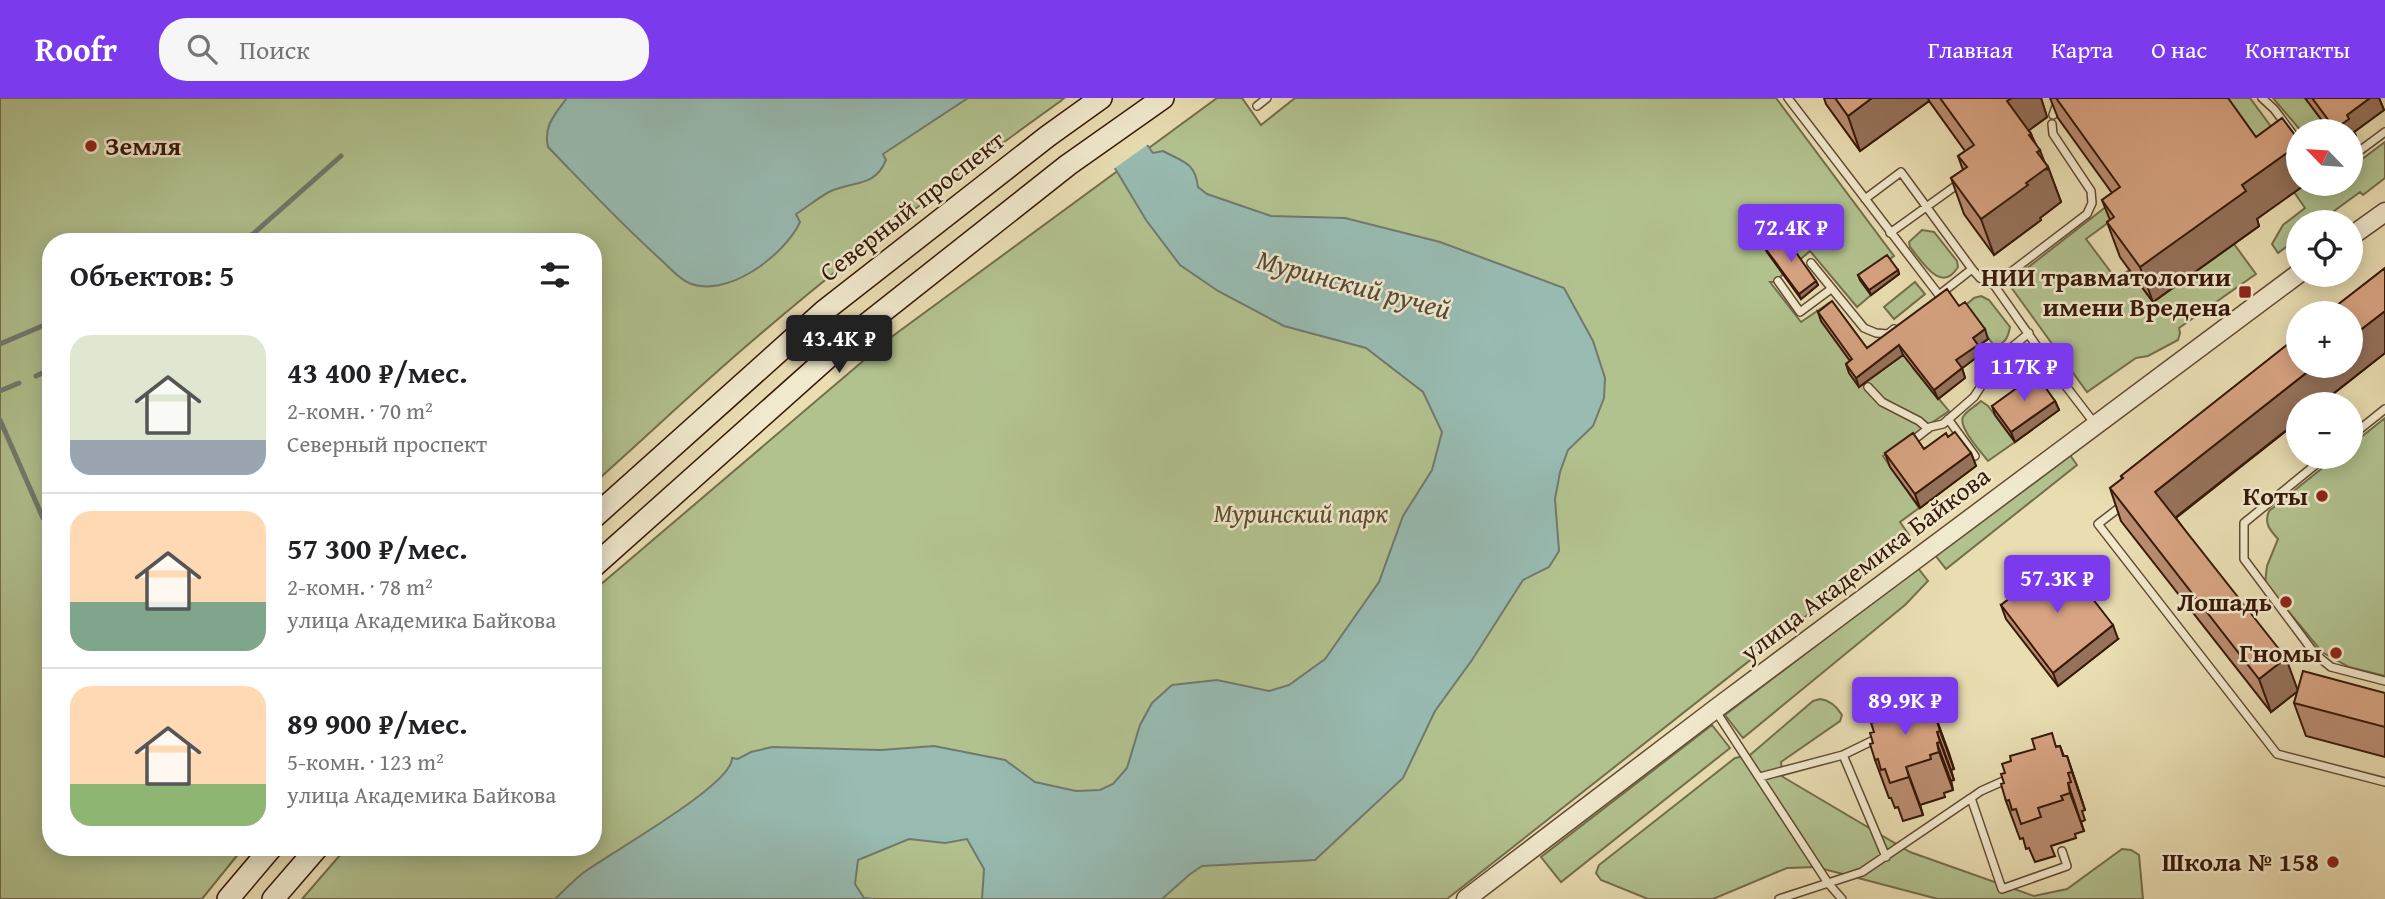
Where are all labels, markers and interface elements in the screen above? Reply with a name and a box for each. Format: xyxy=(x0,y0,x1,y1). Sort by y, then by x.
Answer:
search box xyxy=(159,18,649,81)
text: Roofr xyxy=(35,25,117,73)
icon: search xyxy=(183,30,221,68)
text: Поиск xyxy=(239,30,310,69)
text: Главная xyxy=(1928,32,2013,67)
text: Карта xyxy=(2051,32,2113,67)
text: О нас xyxy=(2151,32,2207,67)
text: Контакты xyxy=(2245,32,2350,67)
north arrow xyxy=(2286,119,2362,196)
map controls xyxy=(2286,119,2363,469)
street label: Северный проспект xyxy=(811,120,1013,291)
place label: Земля xyxy=(105,126,181,165)
marker: Земля xyxy=(83,138,99,154)
pin: 72.4K ₽ xyxy=(1726,204,1856,264)
text: 72.4K ₽ xyxy=(1754,210,1828,243)
button: locate xyxy=(2286,210,2363,287)
water label: Муринский ручей xyxy=(1252,238,1456,329)
text: Объектов: 5 xyxy=(70,253,234,297)
icon: filters xyxy=(536,256,574,294)
place label: НИИ травматологии имени Вредена xyxy=(1981,257,2232,326)
marker: НИИ травматологии имени Вредена xyxy=(2237,284,2253,300)
button: + xyxy=(2286,301,2363,378)
pin: 43.4K ₽ xyxy=(774,316,904,375)
text: 43.4K ₽ xyxy=(802,321,876,354)
pin: 117K ₽ xyxy=(1967,344,2081,403)
text: 117K ₽ xyxy=(1990,349,2058,382)
text: 43 400 ₽/мес. xyxy=(287,350,468,394)
icon: home xyxy=(126,363,210,447)
button: − xyxy=(2286,392,2363,469)
text: 2-комн. · 70 m² xyxy=(287,394,433,427)
text: Северный проспект xyxy=(287,427,487,460)
street label: улица Академика Байкова xyxy=(1731,456,1998,671)
place label: Коты xyxy=(2243,476,2308,515)
marker: Коты xyxy=(2314,488,2330,504)
park label: Муринский парк xyxy=(1214,493,1389,532)
text: 57 300 ₽/мес. xyxy=(287,526,468,570)
icon: home xyxy=(126,539,210,623)
pin: 57.3K ₽ xyxy=(1992,556,2122,615)
text: 57.3K ₽ xyxy=(2020,561,2094,594)
text: 2-комн. · 78 m² xyxy=(287,570,433,603)
place label: Лошадь xyxy=(2177,582,2272,621)
marker: Лошадь xyxy=(2278,594,2294,610)
text: улица Академика Байкова xyxy=(287,603,556,636)
place label: Гномы xyxy=(2239,633,2322,672)
marker: Гномы xyxy=(2328,645,2344,661)
pin: 89.9K ₽ xyxy=(1840,678,1970,737)
text: 89.9K ₽ xyxy=(1868,683,1942,716)
text: 89 900 ₽/мес. xyxy=(287,701,468,745)
icon: home xyxy=(126,714,210,798)
text: 5-комн. · 123 m² xyxy=(287,745,444,778)
text: улица Академика Байкова xyxy=(287,778,556,811)
place label: Школа № 158 xyxy=(2162,842,2319,881)
marker: Школа № 158 xyxy=(2325,854,2341,870)

